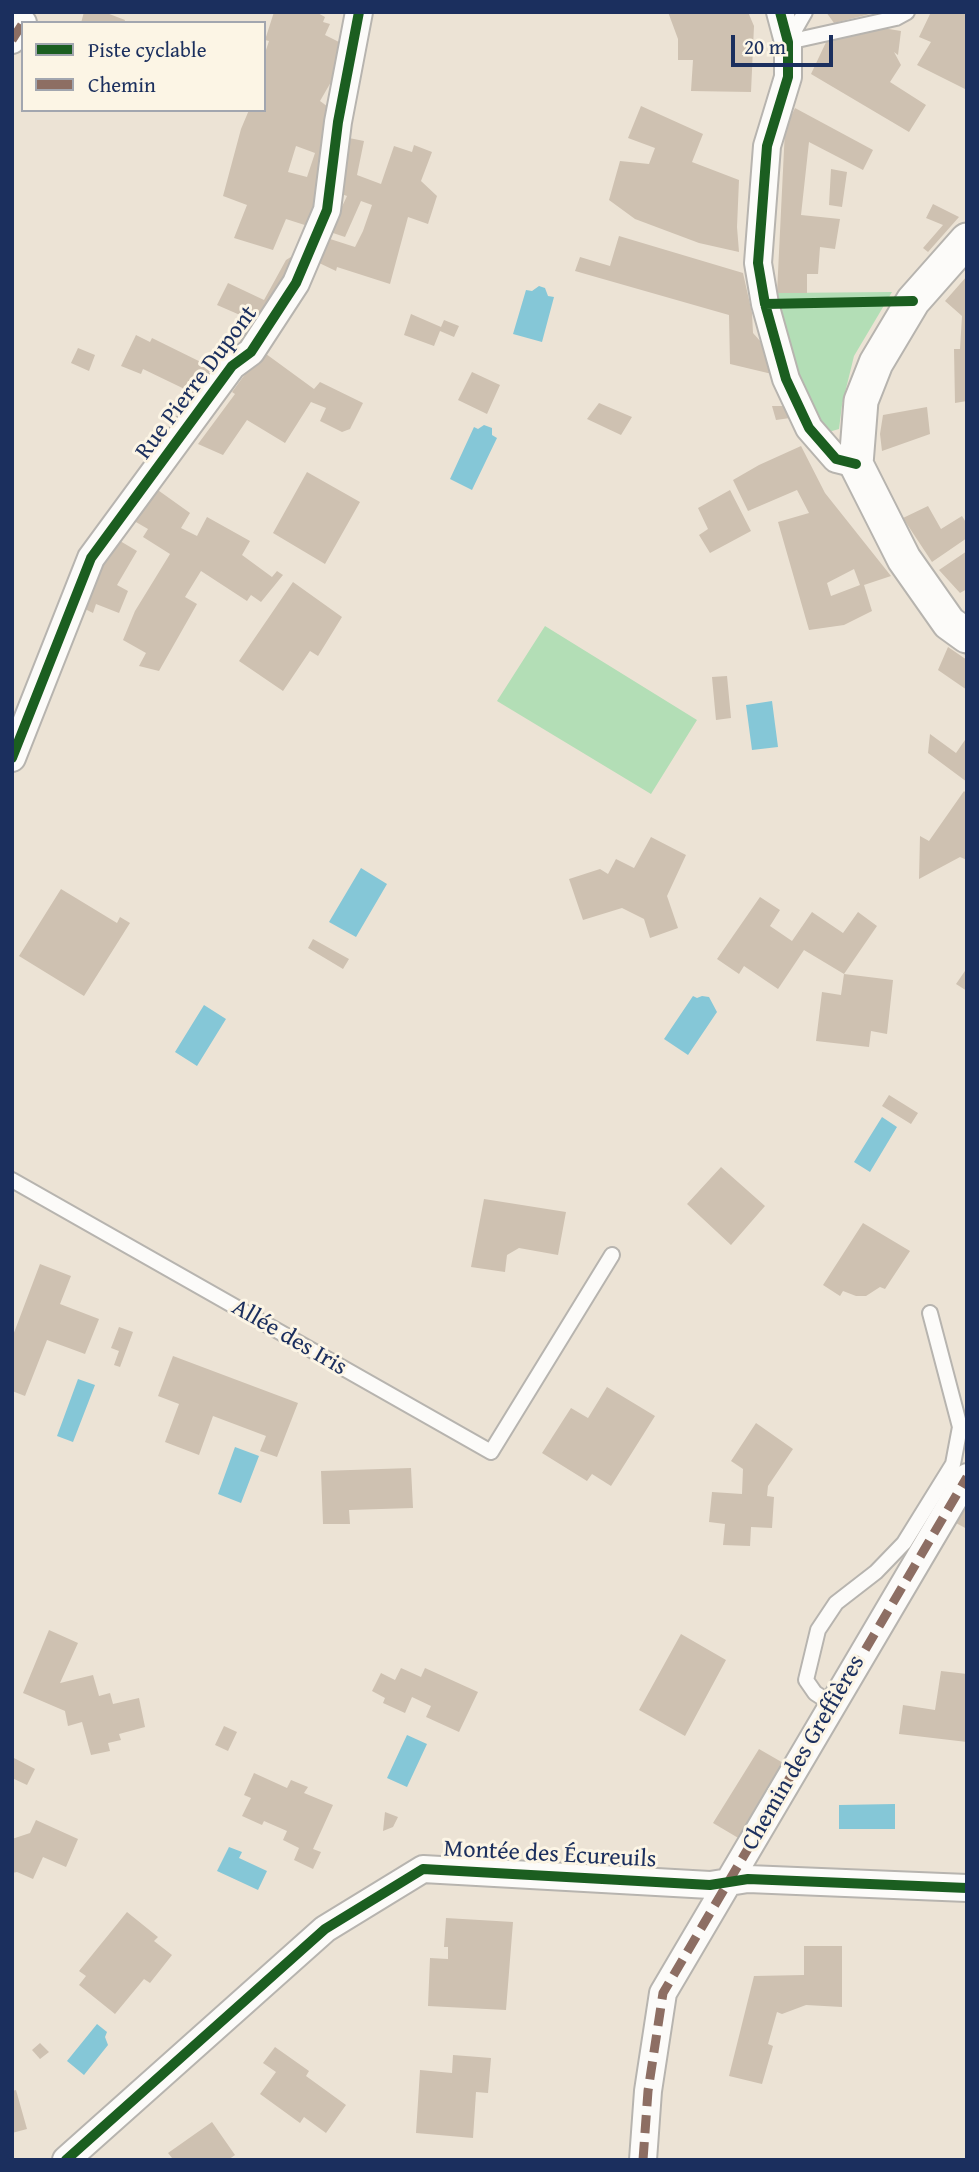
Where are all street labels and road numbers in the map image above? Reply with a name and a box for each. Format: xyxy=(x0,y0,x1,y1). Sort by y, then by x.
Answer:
street label: Rue Pierre Dupont xyxy=(130,300,264,466)
street label: Allée des Iris xyxy=(226,1293,352,1383)
street label: Chemin des Greffières xyxy=(736,1650,872,1856)
street label: Montée des Écureuils xyxy=(443,1835,657,1875)

